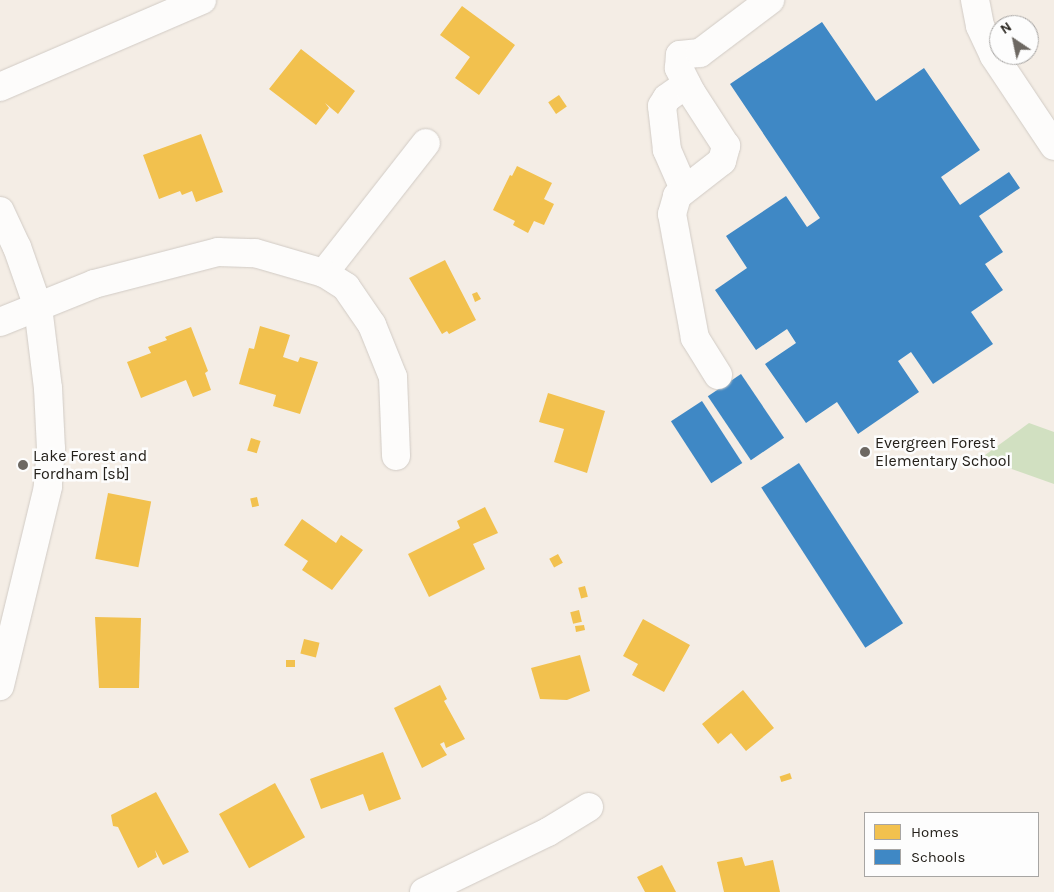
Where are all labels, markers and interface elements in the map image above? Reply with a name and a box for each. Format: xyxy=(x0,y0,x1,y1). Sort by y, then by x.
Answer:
north arrow xyxy=(989,15,1039,65)
text: N xyxy=(997,18,1015,38)
place label: Evergreen Forest Elementary School xyxy=(875,433,1011,471)
place label: Lake Forest and Fordham [sb] xyxy=(33,446,147,484)
marker: Evergreen Forest Elementary School xyxy=(859,446,871,458)
marker: Lake Forest and Fordham [sb] xyxy=(17,459,29,471)
legend xyxy=(864,812,1039,877)
text: Homes xyxy=(911,823,959,841)
text: Schools xyxy=(911,848,965,866)

